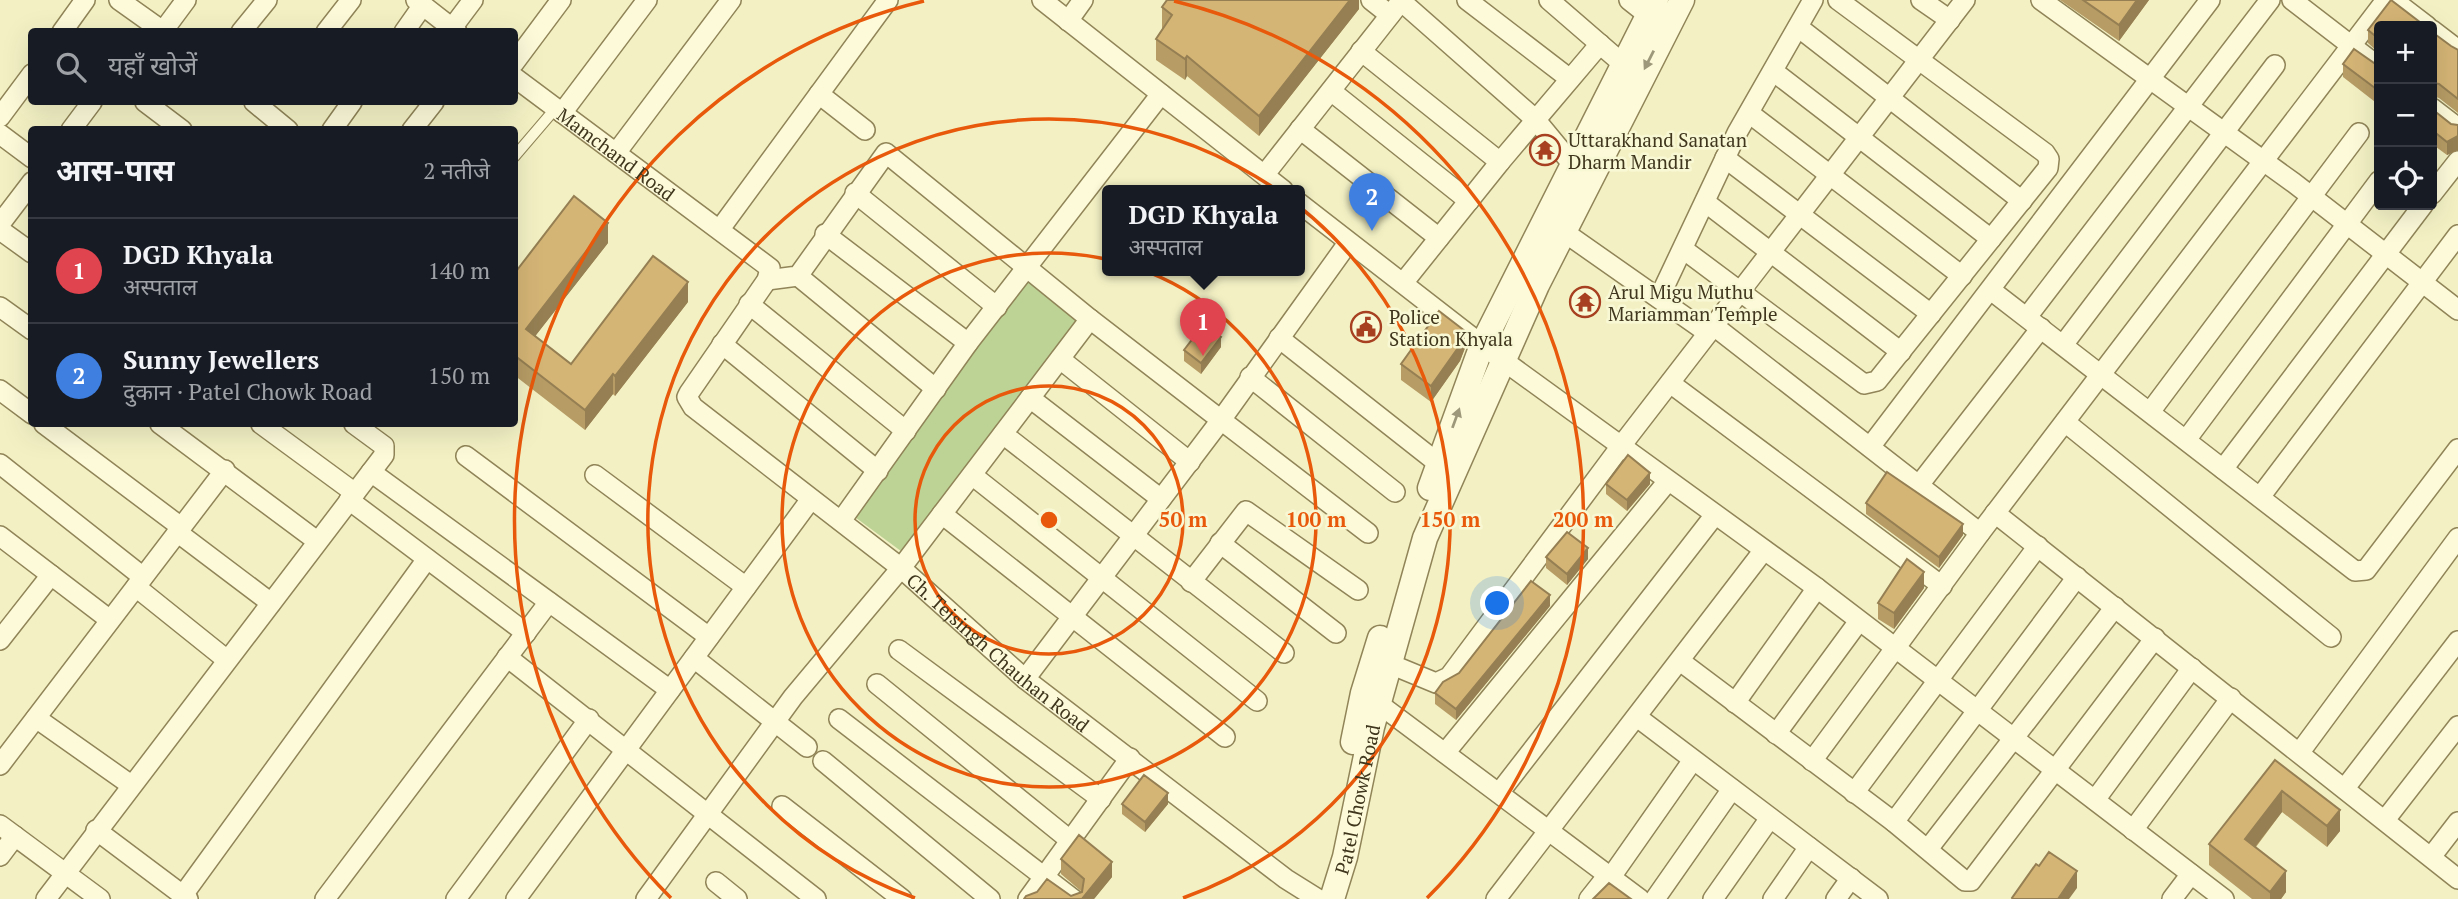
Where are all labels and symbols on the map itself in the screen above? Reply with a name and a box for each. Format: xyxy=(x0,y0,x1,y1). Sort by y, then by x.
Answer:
one-way arrow xyxy=(1644,50,1655,70)
street label: Mamchand Road xyxy=(553,101,681,206)
place label: Uttarakhand Sanatan Dharm Mandir xyxy=(1568,127,1747,174)
temple icon: Uttarakhand Sanatan Dharm Mandir xyxy=(1528,133,1562,167)
pin: 2 xyxy=(1349,173,1395,231)
place label: Arul Migu Muthu Mariamman Temple xyxy=(1608,279,1778,326)
temple icon: Arul Migu Muthu Mariamman Temple xyxy=(1568,285,1602,319)
pin: 1 xyxy=(1180,298,1226,356)
place label: Police Station Khyala xyxy=(1389,304,1513,351)
public building icon: Police Station Khyala xyxy=(1349,310,1383,344)
one-way arrow xyxy=(1451,407,1462,428)
text: 50 m xyxy=(1159,505,1208,533)
text: 100 m xyxy=(1286,505,1347,533)
text: 150 m xyxy=(1420,505,1481,533)
text: 200 m xyxy=(1553,505,1614,533)
centre of rings xyxy=(1037,508,1061,532)
street label: Ch. Tejsingh Chauhan Road xyxy=(902,567,1095,737)
your location xyxy=(1480,586,1514,620)
street label: Patel Chowk Road xyxy=(1328,722,1385,877)

